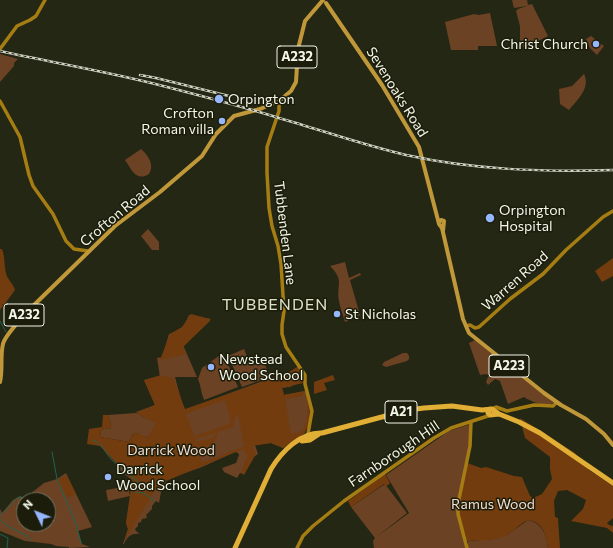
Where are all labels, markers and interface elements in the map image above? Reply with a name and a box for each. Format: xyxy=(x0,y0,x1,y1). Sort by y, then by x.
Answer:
place label: Christ Church xyxy=(501,36,588,52)
marker: Christ Church xyxy=(591,39,601,49)
street label: Sevenoaks Road xyxy=(363,44,431,140)
road number: A232 xyxy=(277,46,317,68)
place label: Orpington xyxy=(228,91,295,107)
marker: Orpington xyxy=(213,93,225,105)
place label: Crofton Roman villa xyxy=(141,105,214,138)
marker: Crofton Roman villa xyxy=(217,116,227,126)
street label: Tubbenden Lane xyxy=(270,180,300,286)
street label: Crofton Road xyxy=(77,182,153,250)
place label: Orpington Hospital xyxy=(499,202,566,234)
marker: Orpington Hospital xyxy=(484,212,496,224)
street label: Warren Road xyxy=(478,248,552,314)
district label: TUBBENDEN xyxy=(222,295,328,315)
road number: A232 xyxy=(4,304,44,326)
place label: St Nicholas xyxy=(345,306,416,322)
marker: St Nicholas xyxy=(332,309,342,319)
place label: Newstead Wood School xyxy=(219,351,303,384)
road number: A223 xyxy=(489,355,529,377)
marker: Newstead Wood School xyxy=(206,362,216,372)
road number: A21 xyxy=(385,401,417,423)
street label: Farnborough Hill xyxy=(345,417,443,491)
park label: Darrick Wood xyxy=(127,442,215,458)
place label: Darrick Wood School xyxy=(116,461,200,494)
marker: Darrick Wood School xyxy=(103,472,113,482)
north arrow xyxy=(16,492,56,532)
park label: Ramus Wood xyxy=(451,496,535,512)
text: N xyxy=(20,497,35,512)

